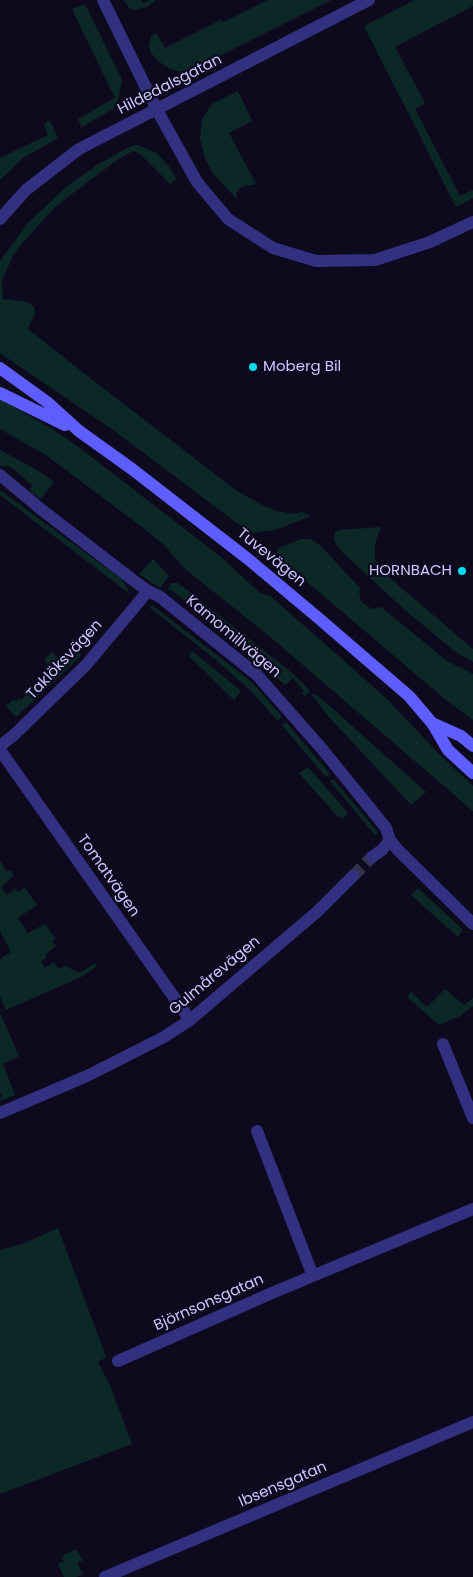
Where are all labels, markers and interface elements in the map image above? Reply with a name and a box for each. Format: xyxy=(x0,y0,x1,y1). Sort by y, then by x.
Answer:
street label: Hildedalsgatan xyxy=(115,51,225,119)
place label: Moberg Bil xyxy=(263,358,341,376)
marker: Moberg Bil xyxy=(247,361,259,373)
street label: Tuvevägen xyxy=(233,525,309,591)
place label: HORNBACH xyxy=(369,562,452,580)
marker: HORNBACH xyxy=(456,565,468,577)
street label: Kamomillvägen xyxy=(182,592,284,682)
street label: Taklöksvägen xyxy=(23,616,107,704)
street label: Tomatvägen xyxy=(73,831,143,921)
street label: Gulmårevägen xyxy=(166,933,264,1019)
street label: Björnsonsgatan xyxy=(151,1271,267,1335)
street label: Ibsensgatan xyxy=(236,1458,330,1512)

